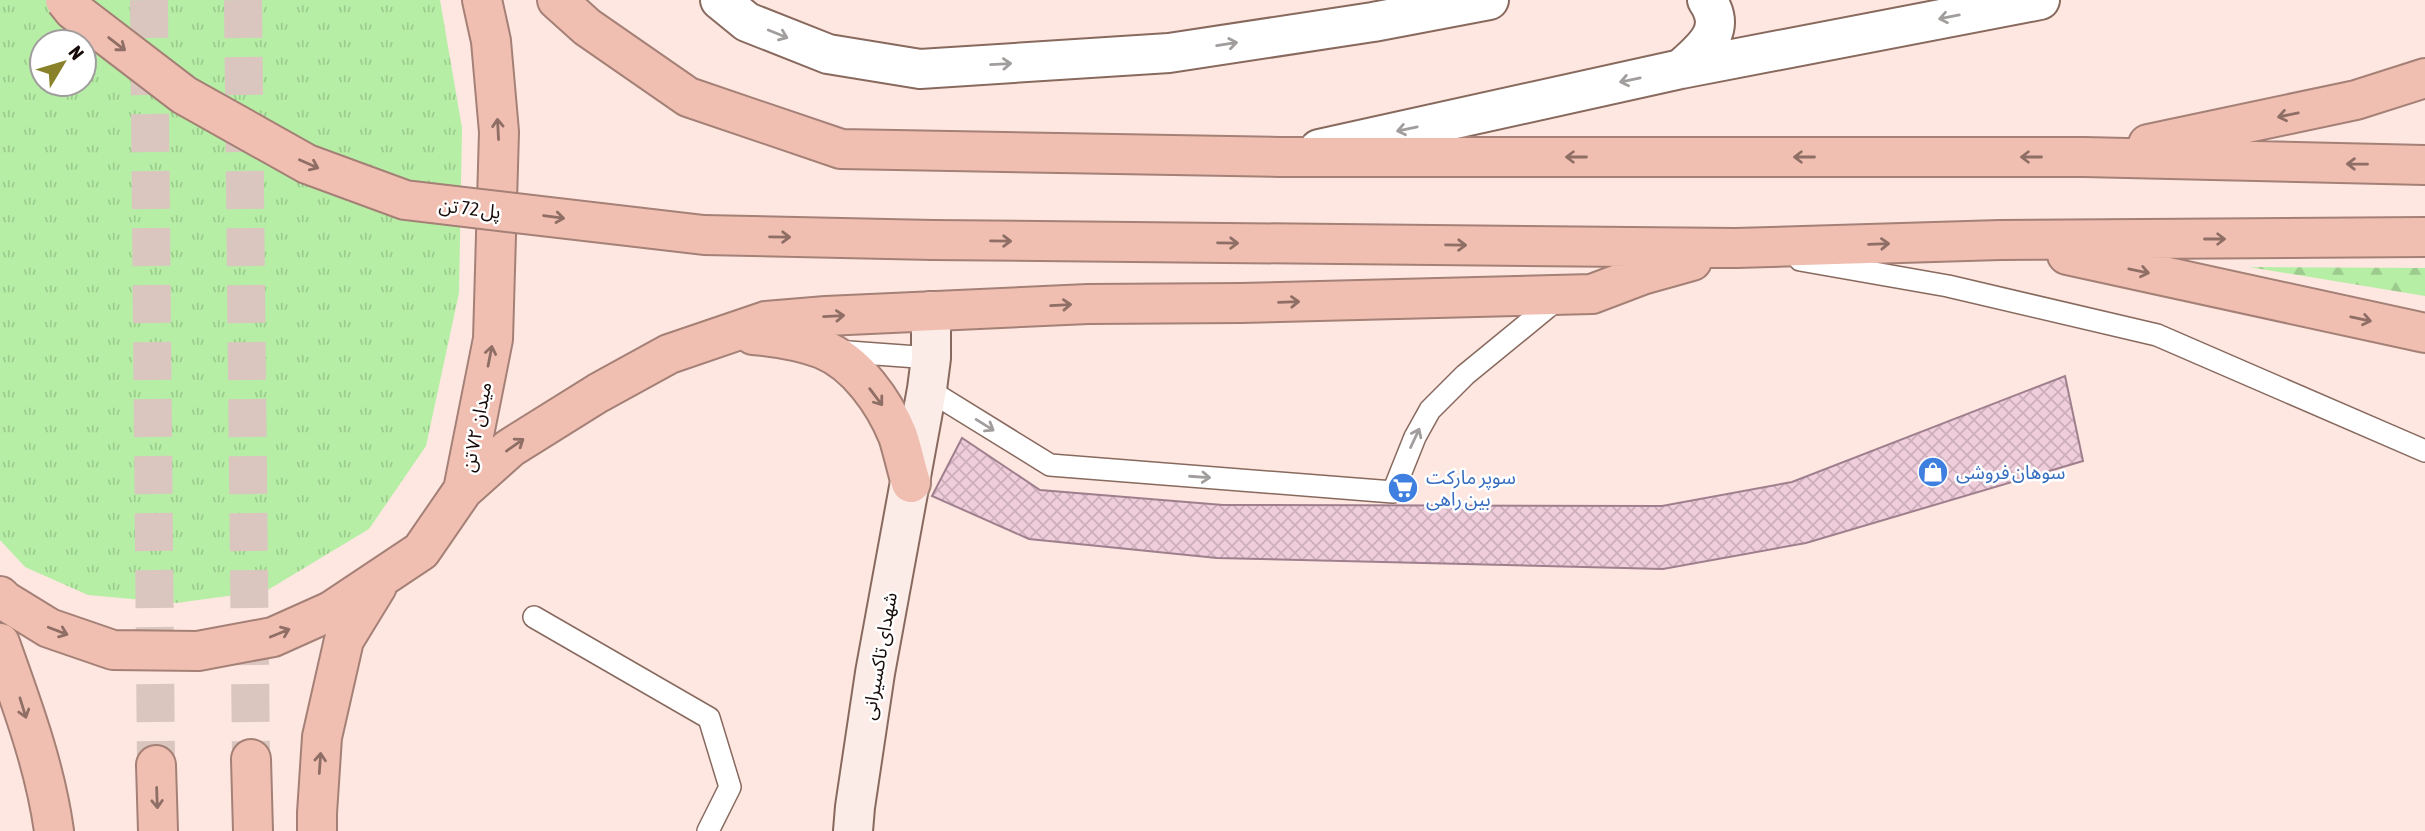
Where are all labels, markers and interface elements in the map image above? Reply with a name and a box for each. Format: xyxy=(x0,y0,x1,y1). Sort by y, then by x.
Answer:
one-way arrow xyxy=(1938,11,1961,25)
north arrow xyxy=(28,28,98,98)
one-way arrow xyxy=(767,29,789,42)
one-way arrow xyxy=(107,36,126,51)
one-way arrow xyxy=(1215,37,1238,50)
text: N xyxy=(64,41,89,64)
one-way arrow xyxy=(989,57,1012,70)
one-way arrow xyxy=(1619,74,1642,87)
one-way arrow xyxy=(2277,108,2300,122)
one-way arrow xyxy=(492,118,505,141)
one-way arrow xyxy=(1397,123,1419,136)
one-way arrow xyxy=(1565,150,1588,164)
one-way arrow xyxy=(1793,150,1816,164)
one-way arrow xyxy=(2020,150,2043,164)
one-way arrow xyxy=(2346,157,2369,170)
one-way arrow xyxy=(298,158,319,171)
street label: پل 72 تن xyxy=(438,193,502,225)
one-way arrow xyxy=(542,211,564,224)
one-way arrow xyxy=(768,230,791,243)
one-way arrow xyxy=(2204,232,2227,246)
one-way arrow xyxy=(989,234,1012,247)
one-way arrow xyxy=(1217,236,1240,250)
one-way arrow xyxy=(1868,237,1891,251)
one-way arrow xyxy=(1444,238,1467,252)
one-way arrow xyxy=(2127,264,2150,278)
one-way arrow xyxy=(1277,295,1300,308)
one-way arrow xyxy=(1049,298,1072,311)
one-way arrow xyxy=(822,309,845,322)
one-way arrow xyxy=(2349,313,2372,327)
one-way arrow xyxy=(484,345,497,368)
street label: میدان ۷۲ تن xyxy=(456,380,496,474)
one-way arrow xyxy=(868,387,883,406)
one-way arrow xyxy=(974,418,994,432)
one-way arrow xyxy=(1409,428,1422,449)
one-way arrow xyxy=(505,438,524,452)
shop icon: سوهان فروشی xyxy=(1916,455,1950,489)
place label: سوهان فروشی xyxy=(1956,461,2065,484)
place label: سوپر مارکت بین راهی xyxy=(1426,466,1516,511)
one-way arrow xyxy=(1189,471,1211,484)
supermarket icon: سوپر مارکت بین راهی xyxy=(1386,471,1420,505)
street label: شهدای تاکسیرانی xyxy=(857,590,902,722)
one-way arrow xyxy=(47,625,69,638)
one-way arrow xyxy=(269,626,290,639)
one-way arrow xyxy=(18,696,30,718)
one-way arrow xyxy=(314,752,327,775)
one-way arrow xyxy=(150,786,164,809)

